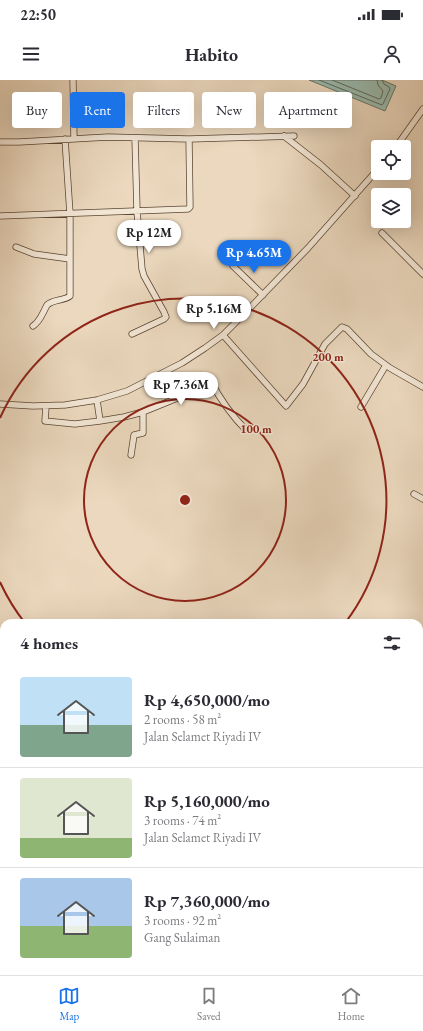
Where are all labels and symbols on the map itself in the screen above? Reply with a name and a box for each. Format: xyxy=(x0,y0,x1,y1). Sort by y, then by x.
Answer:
pin: Rp 12M xyxy=(116,220,182,254)
pin: Rp 4.65M xyxy=(213,240,295,274)
pin: Rp 5.16M xyxy=(173,296,255,330)
text: 200 m xyxy=(312,349,344,365)
pin: Rp 7.36M xyxy=(140,372,222,406)
text: 100 m xyxy=(240,421,272,437)
centre of rings xyxy=(178,493,192,507)

